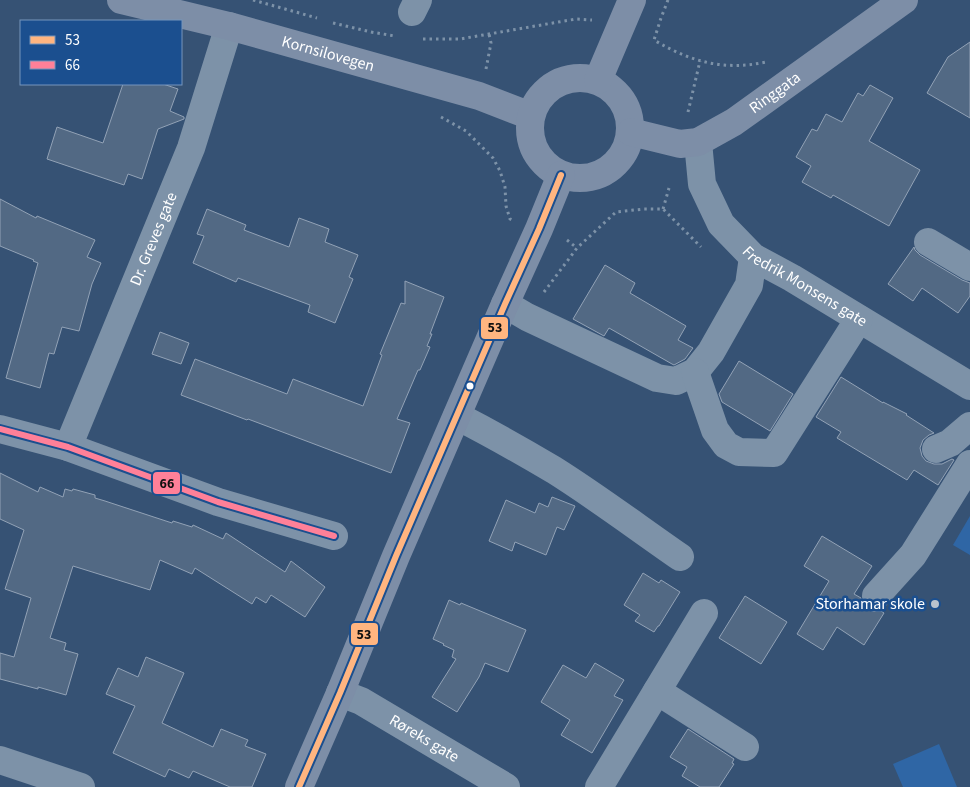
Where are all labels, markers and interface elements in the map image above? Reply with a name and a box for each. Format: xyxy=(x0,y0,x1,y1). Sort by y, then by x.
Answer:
legend xyxy=(20,20,182,85)
text: 53 xyxy=(65,30,80,51)
street label: Kornsilovegen xyxy=(279,30,377,77)
text: 66 xyxy=(65,55,80,76)
street label: Ringgata xyxy=(745,67,805,119)
street label: Dr. Greves gate xyxy=(125,189,183,289)
street label: Fredrik Monsens gate xyxy=(737,241,871,332)
line badge: 53 xyxy=(480,316,509,340)
text: 53 xyxy=(488,318,502,338)
unlabelled marker xyxy=(465,381,475,391)
line badge: 66 xyxy=(152,471,181,495)
text: 66 xyxy=(160,474,174,494)
place label: Storhamar skole xyxy=(816,593,925,615)
marker: Storhamar skole xyxy=(929,598,941,610)
line badge: 53 xyxy=(350,622,379,646)
text: 53 xyxy=(357,625,371,645)
street label: Røreks gate xyxy=(385,709,463,768)

